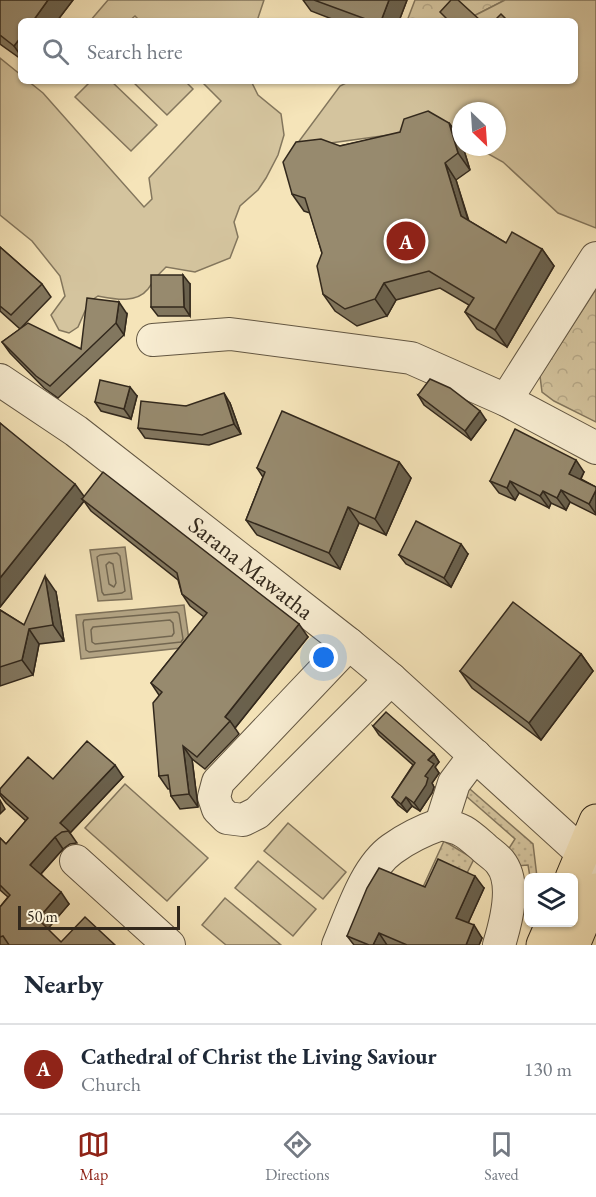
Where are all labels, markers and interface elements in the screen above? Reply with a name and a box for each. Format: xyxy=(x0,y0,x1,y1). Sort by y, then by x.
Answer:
search box xyxy=(18,18,578,84)
icon: search xyxy=(39,35,72,68)
text: Search here xyxy=(87,37,182,66)
north arrow xyxy=(452,102,506,156)
pin: A xyxy=(386,218,426,264)
street label: Sarana Mawatha xyxy=(182,509,321,626)
your location xyxy=(309,643,338,672)
map controls xyxy=(524,873,578,927)
button: layers xyxy=(524,873,578,927)
scale bar xyxy=(18,903,180,930)
text: 50 m xyxy=(27,906,58,927)
text: Nearby xyxy=(24,967,104,1001)
text: Cathedral of Christ the Living Saviour xyxy=(81,1042,437,1071)
text: A xyxy=(36,1056,51,1082)
text: 130 m xyxy=(524,1056,572,1082)
text: Church xyxy=(81,1071,141,1097)
tab: Map xyxy=(77,1128,110,1185)
tab: Directions xyxy=(265,1128,330,1185)
tab: Saved xyxy=(484,1128,519,1185)

